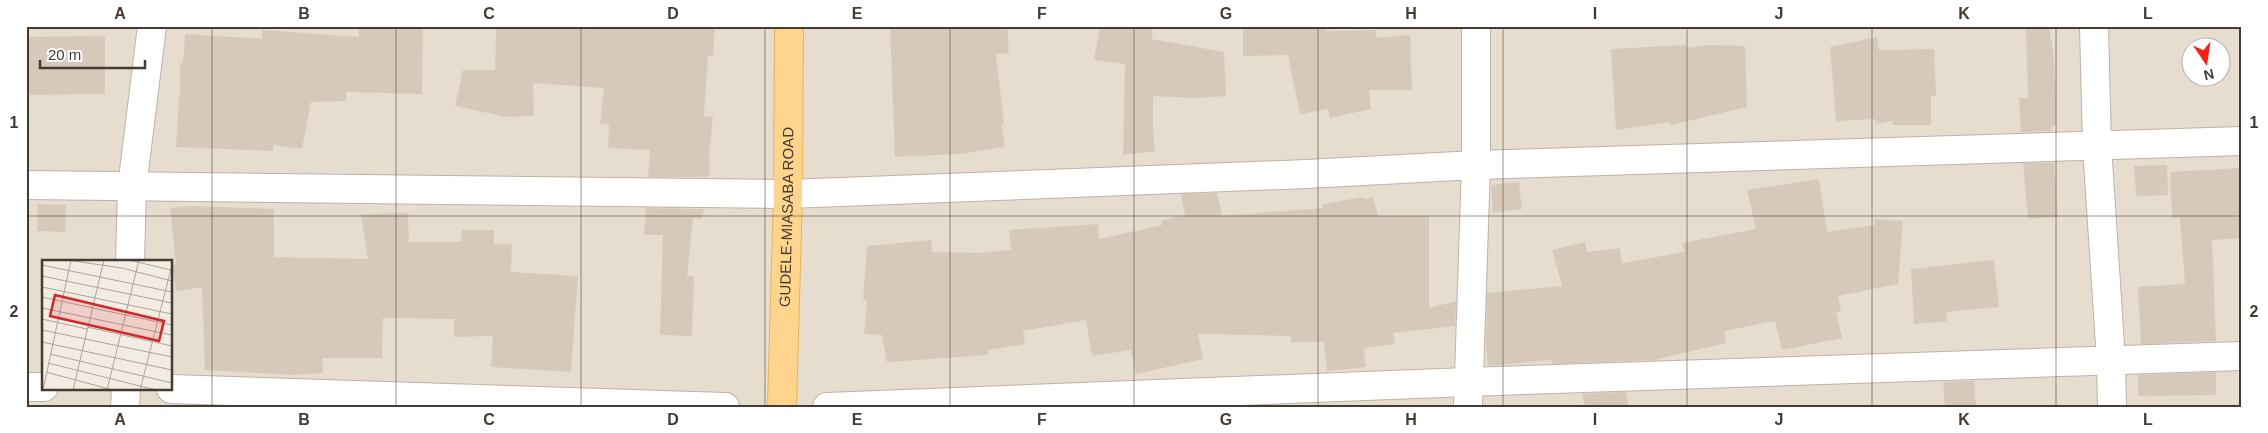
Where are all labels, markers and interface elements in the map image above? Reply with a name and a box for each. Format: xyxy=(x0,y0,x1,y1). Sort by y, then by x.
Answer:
text: A xyxy=(114,5,126,22)
text: B xyxy=(298,5,310,22)
text: C xyxy=(483,5,495,22)
text: D xyxy=(667,5,679,22)
text: E xyxy=(852,5,863,22)
text: F xyxy=(1037,5,1047,22)
text: G xyxy=(1220,5,1232,22)
text: H xyxy=(1405,5,1417,22)
text: I xyxy=(1593,5,1597,22)
text: J xyxy=(1775,5,1783,22)
text: K xyxy=(1958,5,1970,22)
text: L xyxy=(2143,5,2153,22)
scale bar xyxy=(40,38,145,70)
north arrow xyxy=(2180,38,2230,88)
text: 20 m xyxy=(48,46,81,63)
text: N xyxy=(2202,66,2216,84)
text: 1 xyxy=(10,114,19,131)
text: 1 xyxy=(2250,114,2259,131)
street label: GUDELE-MIASABA ROAD xyxy=(776,127,796,307)
inset map xyxy=(42,260,172,390)
text: 2 xyxy=(10,303,19,320)
text: 2 xyxy=(2250,303,2259,320)
text: A xyxy=(114,411,126,428)
text: B xyxy=(298,411,310,428)
text: C xyxy=(483,411,495,428)
text: D xyxy=(667,411,679,428)
text: E xyxy=(852,411,863,428)
text: F xyxy=(1037,411,1047,428)
text: G xyxy=(1220,411,1232,428)
text: H xyxy=(1405,411,1417,428)
text: I xyxy=(1593,411,1597,428)
text: J xyxy=(1775,411,1783,428)
text: K xyxy=(1958,411,1970,428)
text: L xyxy=(2143,411,2153,428)

